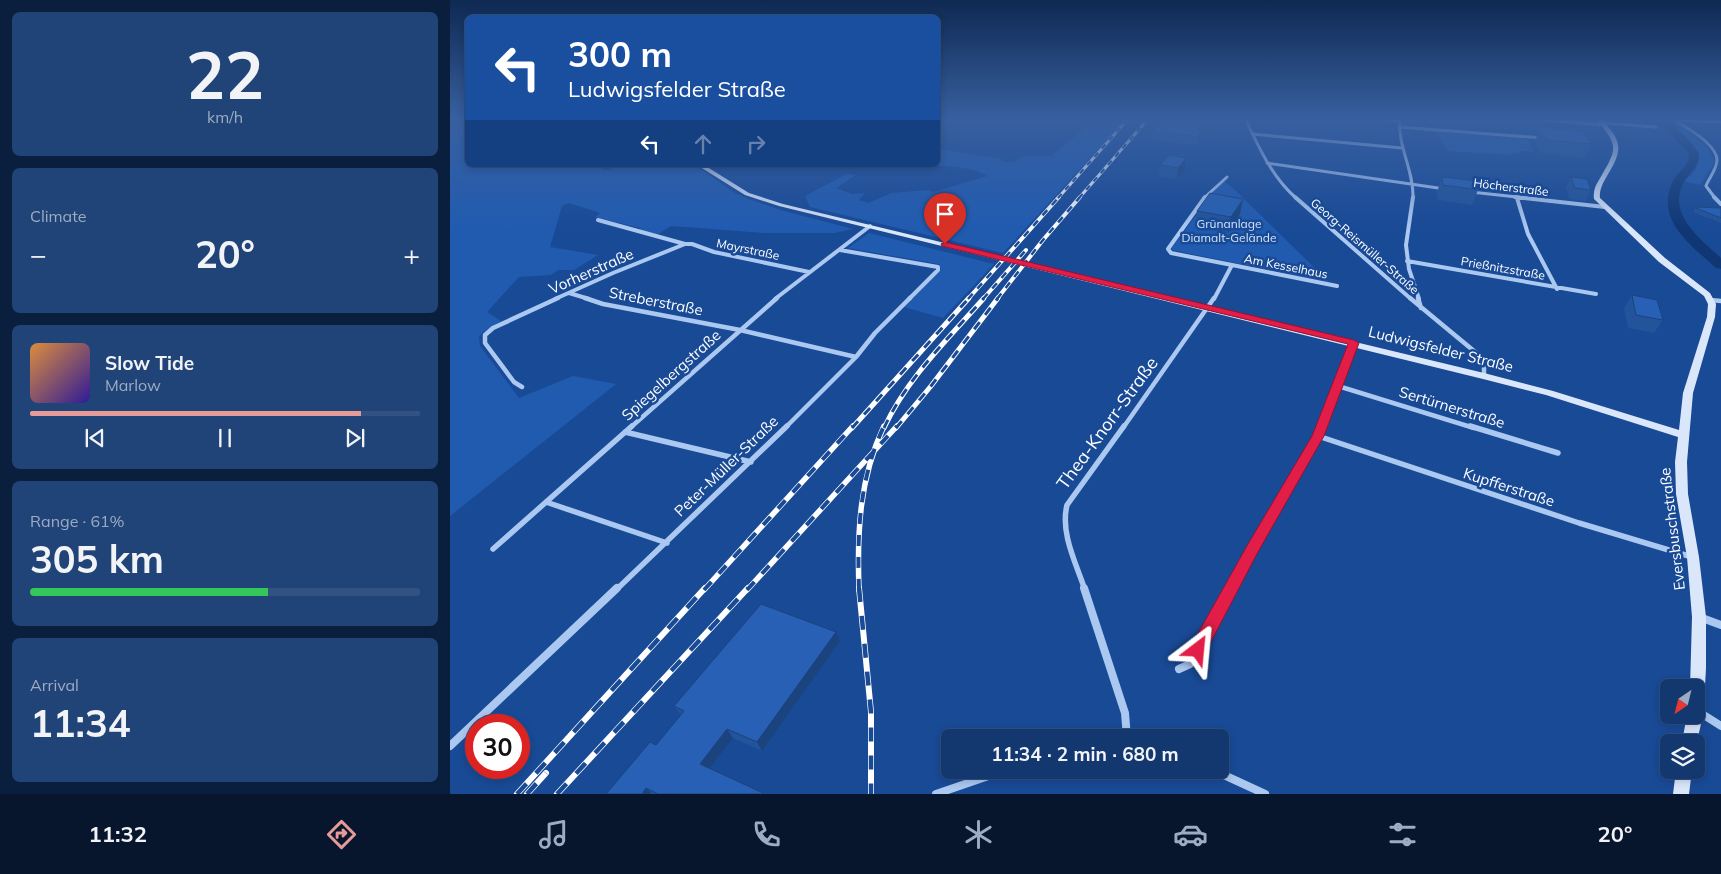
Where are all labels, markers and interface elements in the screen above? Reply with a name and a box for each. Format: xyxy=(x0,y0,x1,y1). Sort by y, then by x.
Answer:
text: 300 m xyxy=(568,32,672,76)
text: 22 xyxy=(186,34,264,115)
icon: left xyxy=(485,35,550,100)
text: Ludwigsfelder Straße xyxy=(568,75,786,103)
text: km/h xyxy=(207,107,243,127)
icon: left xyxy=(636,130,664,158)
icon: ahead xyxy=(689,130,717,158)
icon: right xyxy=(742,130,770,158)
street label: Höcherstraße xyxy=(1473,175,1549,199)
pin xyxy=(924,193,966,244)
street label: Georg-Reismüller-Straße xyxy=(1308,195,1422,297)
icon: arrive xyxy=(931,200,959,228)
text: Climate xyxy=(30,206,86,226)
park label: Grünanlage Diamalt-Gelände xyxy=(1182,216,1276,245)
text: 20° xyxy=(195,230,255,278)
street label: Mayrstraße xyxy=(715,235,781,263)
text: − xyxy=(30,237,47,272)
text: + xyxy=(403,237,420,272)
street label: Vorherstraße xyxy=(546,244,636,298)
street label: Am Kesselhaus xyxy=(1243,251,1329,281)
street label: Prießnitzstraße xyxy=(1460,253,1546,283)
street label: Streberstraße xyxy=(607,283,705,319)
street label: Ludwigsfelder Straße xyxy=(1367,322,1515,376)
street label: Spiegelbergstraße xyxy=(617,325,725,425)
text: Slow Tide xyxy=(105,351,194,375)
street label: Thea-Knorr-Straße xyxy=(1051,352,1163,494)
text: Marlow xyxy=(105,375,161,395)
street label: Sertürnerstraße xyxy=(1397,382,1507,432)
street label: Peter-Müller-Straße xyxy=(670,412,782,520)
icon: previous xyxy=(81,424,109,452)
icon: pause xyxy=(211,424,239,452)
icon: next xyxy=(341,424,369,452)
street label: Kupfferstraße xyxy=(1461,463,1557,511)
street label: Eversbuschstraße xyxy=(1655,467,1689,591)
text: Range · 61% xyxy=(30,511,125,531)
text: 305 km xyxy=(30,535,164,583)
position arrow xyxy=(1171,623,1223,675)
text: Arrival xyxy=(30,675,79,695)
north arrow xyxy=(1660,679,1705,724)
map controls xyxy=(1660,679,1705,779)
text: 11:34 xyxy=(30,699,131,747)
speed limit sign: 30 xyxy=(465,714,530,779)
button: layers xyxy=(1660,734,1705,779)
text: 11:34 · 2 min · 680 m xyxy=(991,742,1179,766)
icon: directions xyxy=(324,817,359,852)
icon: music xyxy=(536,817,571,852)
icon: phone xyxy=(749,817,784,852)
icon: climate xyxy=(961,817,996,852)
icon: car xyxy=(1173,817,1208,852)
icon: filters xyxy=(1385,817,1420,852)
text: 11:32 xyxy=(89,820,147,848)
text: 20° xyxy=(1598,820,1632,848)

